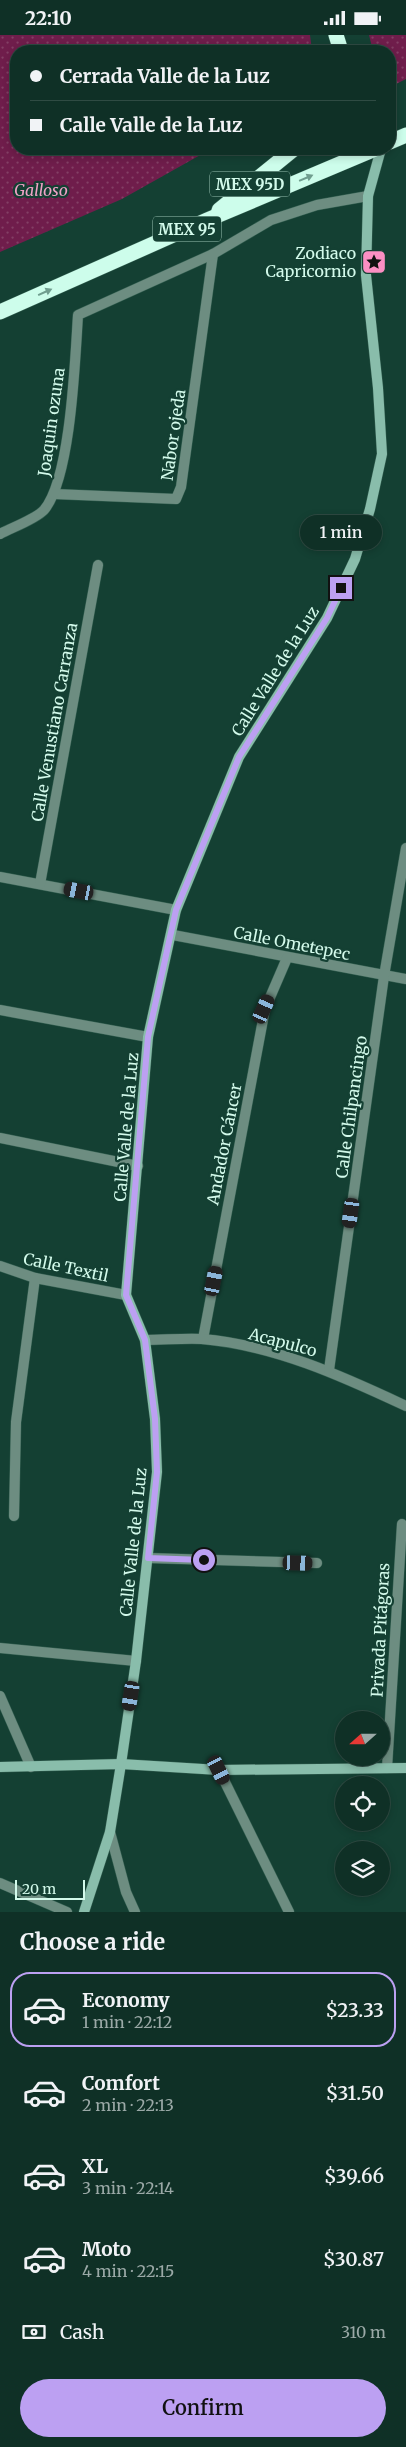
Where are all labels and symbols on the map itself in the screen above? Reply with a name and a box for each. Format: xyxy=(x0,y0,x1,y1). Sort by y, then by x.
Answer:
road number: MEX 95D xyxy=(210,171,290,197)
one-way arrow xyxy=(299,174,313,182)
park label: Galloso xyxy=(14,180,68,200)
road number: MEX 95 xyxy=(153,217,221,241)
place label: Zodiaco Capricornio xyxy=(265,243,356,281)
place icon: Zodiaco Capricornio xyxy=(361,249,387,275)
one-way arrow xyxy=(38,288,52,296)
street label: Joaquin ozuna xyxy=(33,366,69,479)
street label: Nabor ojeda xyxy=(157,388,189,482)
callout: 1 min xyxy=(300,515,382,551)
route end xyxy=(330,577,352,599)
street label: Calle Valle de la Luz xyxy=(227,602,323,740)
street label: Calle Venustiano Carranza xyxy=(27,621,81,823)
car xyxy=(62,881,95,901)
street label: Calle Ometepec xyxy=(232,922,352,964)
car xyxy=(251,992,276,1026)
street label: Calle Chilpancingo xyxy=(331,1034,371,1180)
street label: Calle Valle de la Luz xyxy=(110,1051,143,1202)
street label: Andador Cáncer xyxy=(202,1081,246,1208)
car xyxy=(341,1197,360,1229)
street label: Calle Textil xyxy=(22,1248,110,1286)
car xyxy=(203,1265,224,1297)
street label: Acapulco xyxy=(246,1323,319,1361)
street label: Calle Valle de la Luz xyxy=(115,1466,151,1617)
route start xyxy=(193,1549,215,1571)
car xyxy=(282,1555,313,1571)
street label: Privada Pitágoras xyxy=(366,1562,394,1698)
car xyxy=(121,1680,140,1712)
north arrow xyxy=(335,1711,390,1766)
car xyxy=(205,1753,232,1787)
scale bar xyxy=(15,1877,85,1900)

